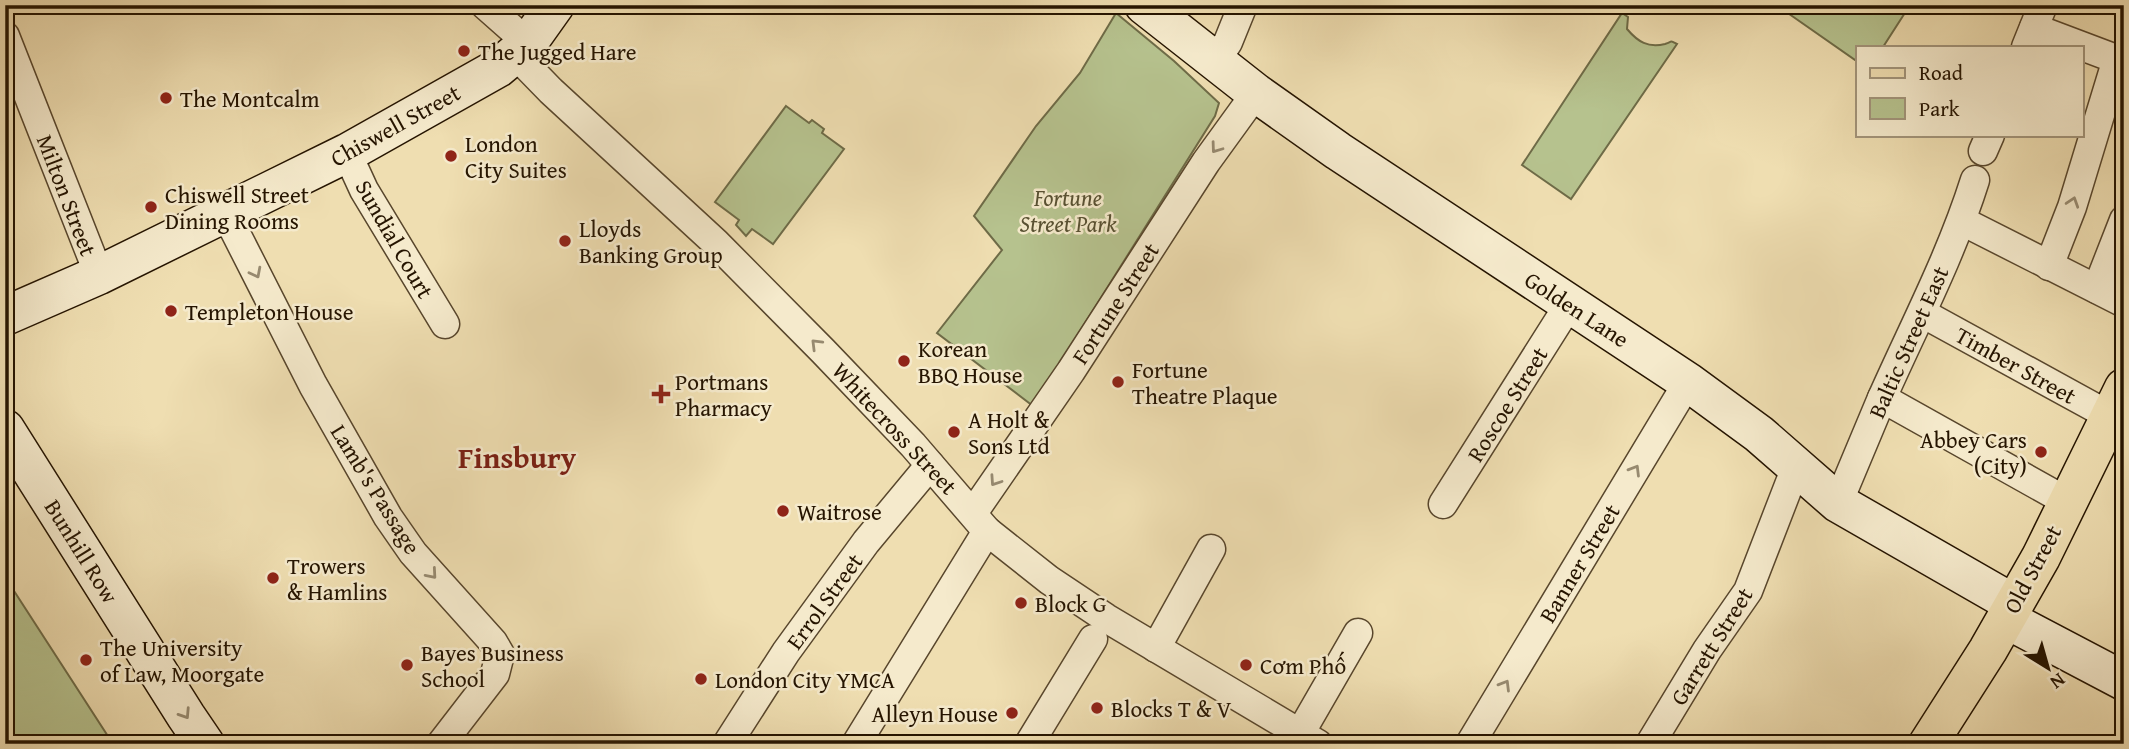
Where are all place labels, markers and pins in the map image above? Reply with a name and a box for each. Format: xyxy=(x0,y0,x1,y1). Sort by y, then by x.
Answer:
place label: The Jugged Hare xyxy=(478,35,636,68)
marker: The Jugged Hare xyxy=(456,43,472,59)
place label: The Montcalm xyxy=(180,82,320,115)
marker: The Montcalm xyxy=(158,90,174,106)
place label: London City Suites xyxy=(465,127,567,186)
marker: London City Suites xyxy=(443,148,459,164)
place label: Chiswell Street Dining Rooms xyxy=(165,178,309,237)
marker: Chiswell Street Dining Rooms xyxy=(143,199,159,215)
place label: Lloyds Banking Group xyxy=(579,212,723,271)
marker: Lloyds Banking Group xyxy=(557,233,573,249)
place label: Templeton House xyxy=(185,295,353,328)
marker: Templeton House xyxy=(163,303,179,319)
place label: Korean BBQ House xyxy=(918,332,1022,391)
marker: Korean BBQ House xyxy=(896,353,912,369)
place label: Fortune Theatre Plaque xyxy=(1132,353,1278,412)
place label: Portmans Pharmacy xyxy=(675,365,772,424)
marker: Fortune Theatre Plaque xyxy=(1110,374,1126,390)
marker: Portmans Pharmacy xyxy=(653,386,669,402)
place label: A Holt & Sons Ltd xyxy=(968,403,1050,462)
place label: Abbey Cars (City) xyxy=(1920,423,2027,482)
marker: A Holt & Sons Ltd xyxy=(946,424,962,440)
marker: Abbey Cars (City) xyxy=(2033,444,2049,460)
place label: Waitrose xyxy=(797,495,882,528)
marker: Waitrose xyxy=(775,503,791,519)
place label: Trowers & Hamlins xyxy=(287,549,388,608)
marker: Trowers & Hamlins xyxy=(265,570,281,586)
place label: Block G xyxy=(1035,587,1107,620)
marker: Block G xyxy=(1013,595,1029,611)
place label: The University of Law, Moorgate xyxy=(100,631,264,690)
place label: Bayes Business School xyxy=(421,636,564,695)
place label: Cơm Phố xyxy=(1260,649,1346,682)
marker: The University of Law, Moorgate xyxy=(78,652,94,668)
marker: Bayes Business School xyxy=(399,657,415,673)
marker: Cơm Phố xyxy=(1238,657,1254,673)
place label: London City YMCA xyxy=(715,663,895,696)
marker: London City YMCA xyxy=(693,671,709,687)
place label: Blocks T & V xyxy=(1111,692,1232,725)
place label: Alleyn House xyxy=(872,697,998,730)
marker: Blocks T & V xyxy=(1089,700,1105,716)
marker: Alleyn House xyxy=(1004,705,1020,721)

